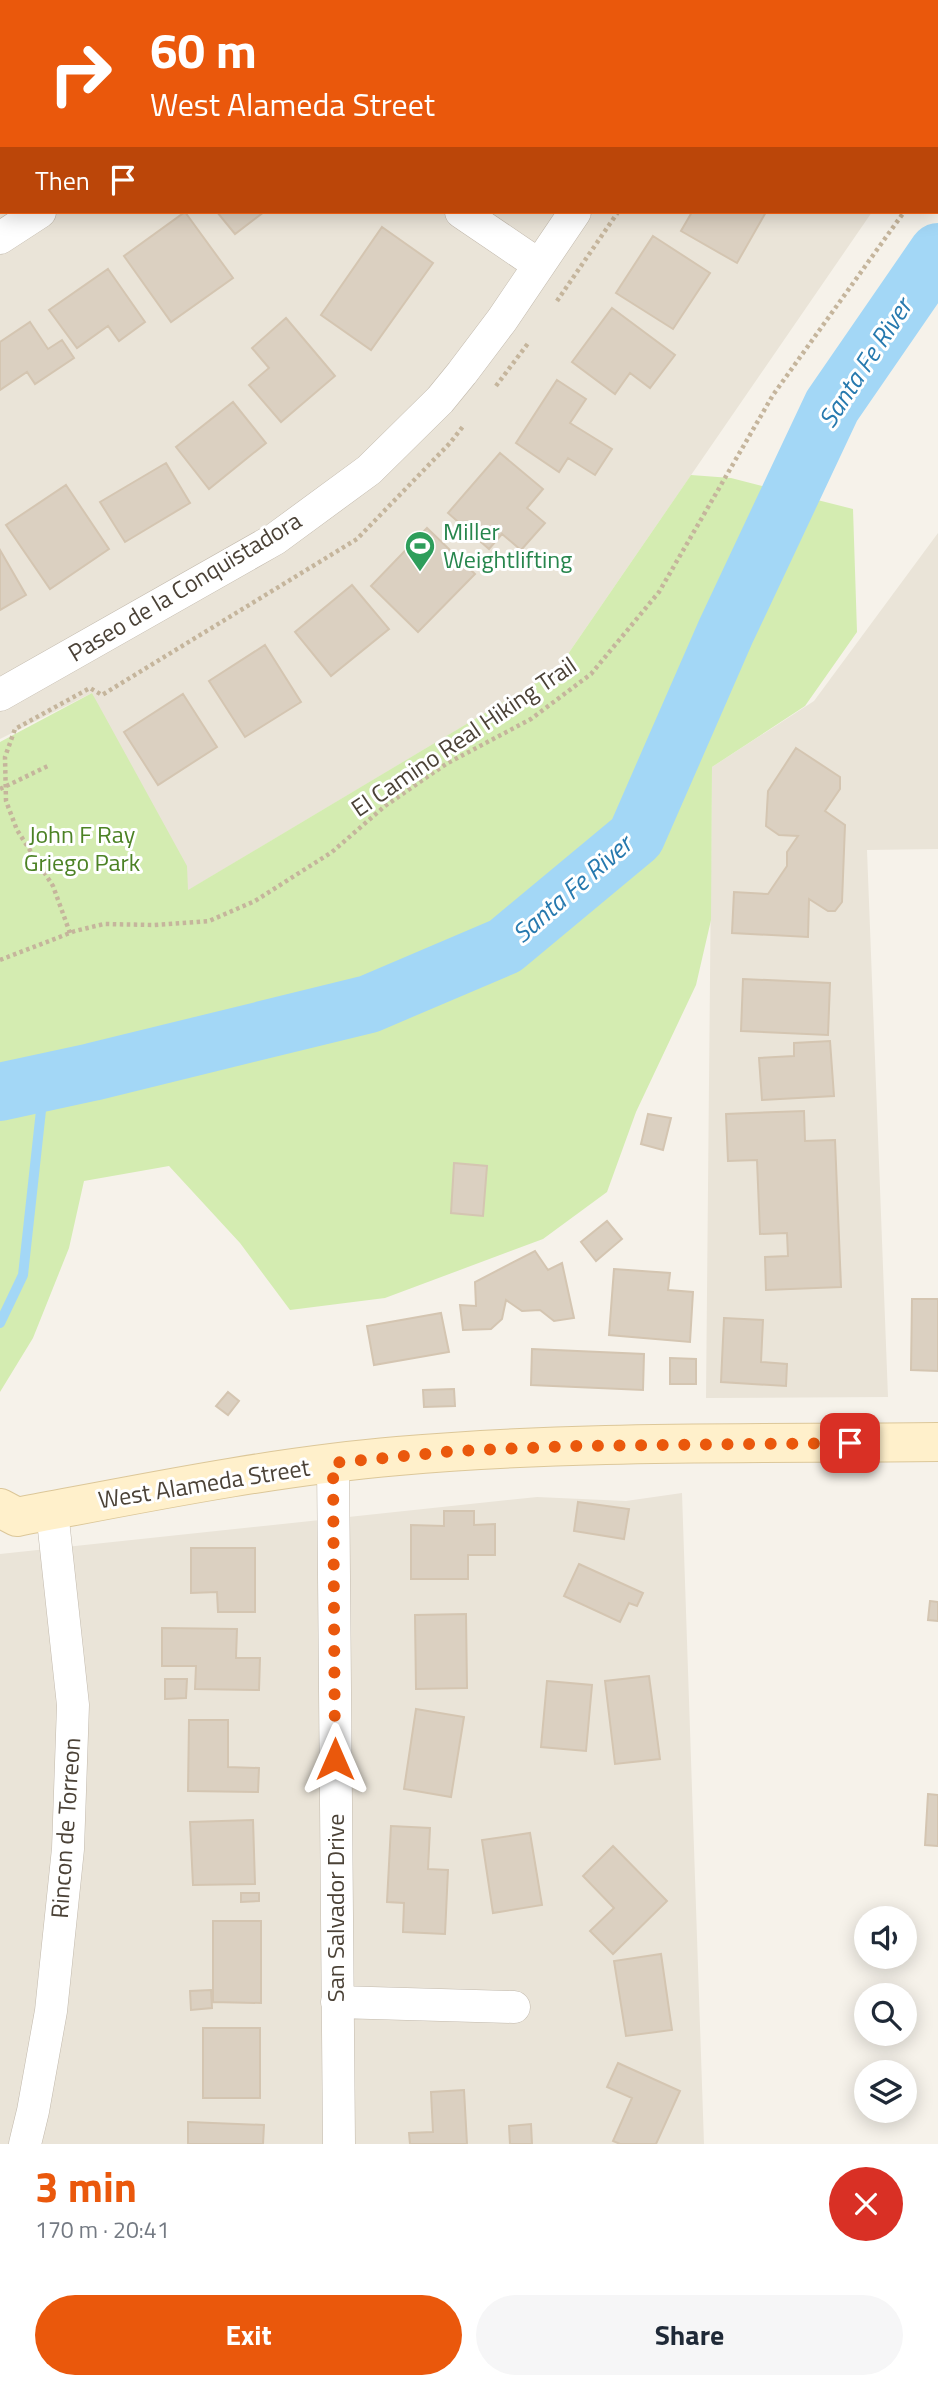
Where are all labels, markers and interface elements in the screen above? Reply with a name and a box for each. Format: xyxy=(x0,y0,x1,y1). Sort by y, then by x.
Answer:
text: 60 m xyxy=(150,12,257,87)
icon: right xyxy=(35,28,126,119)
text: West Alameda Street xyxy=(150,80,435,128)
text: Then xyxy=(35,161,90,200)
icon: arrive xyxy=(104,161,142,199)
water label: Santa Fe River xyxy=(808,288,923,435)
street label: Paseo de la Conquistadora xyxy=(61,502,308,670)
place label: Miller Weightlifting xyxy=(443,513,572,577)
sports icon: Miller Weightlifting xyxy=(403,529,437,573)
street label: El Camino Real Hiking Trail xyxy=(343,647,583,825)
park label: John F Ray Griego Park xyxy=(24,816,141,880)
water label: Santa Fe River xyxy=(503,824,642,952)
pin xyxy=(820,1413,880,1473)
icon: arrive xyxy=(831,1424,869,1462)
street label: West Alameda Street xyxy=(95,1448,313,1518)
position arrow xyxy=(298,1722,372,1796)
street label: Rincon de Torreon xyxy=(41,1736,89,1920)
street label: San Salvador Drive xyxy=(317,1814,353,2002)
map controls xyxy=(854,1906,917,2123)
button: sound xyxy=(854,1906,917,1969)
button: search xyxy=(854,1983,917,2046)
button: layers xyxy=(854,2060,917,2123)
text: 3 min xyxy=(35,2154,137,2218)
button: close xyxy=(829,2167,903,2241)
text: 170 m · 20:41 xyxy=(35,2212,170,2247)
button: Exit xyxy=(35,2295,462,2375)
button: Share xyxy=(476,2295,903,2375)

